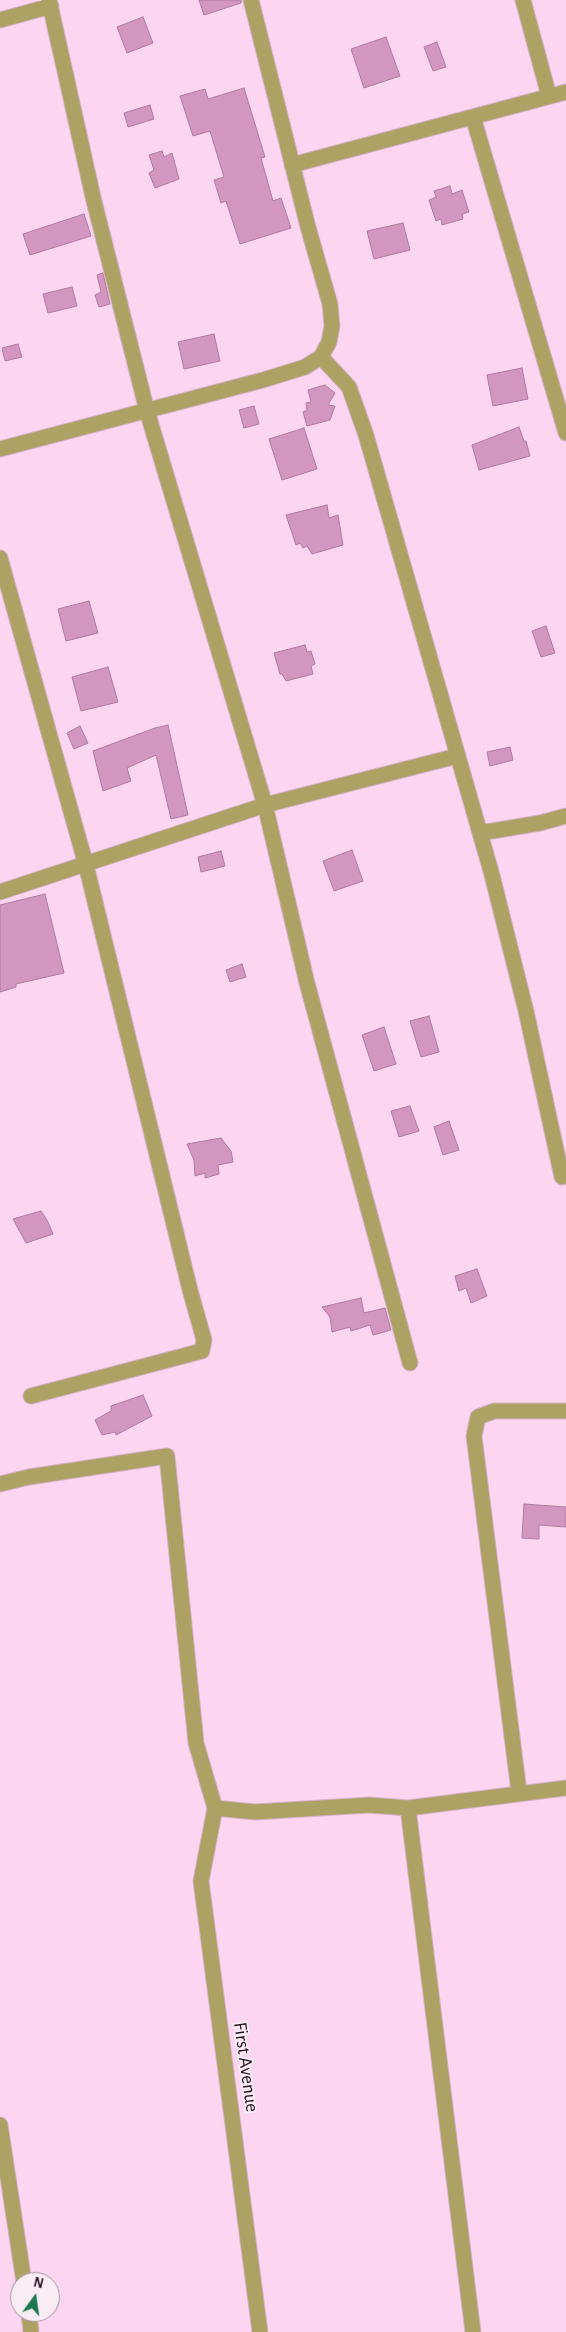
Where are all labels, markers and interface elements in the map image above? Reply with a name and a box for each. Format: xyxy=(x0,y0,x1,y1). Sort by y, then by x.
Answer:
street label: First Avenue xyxy=(228,2021,264,2113)
north arrow xyxy=(10,2272,60,2322)
text: N xyxy=(32,2275,45,2291)

